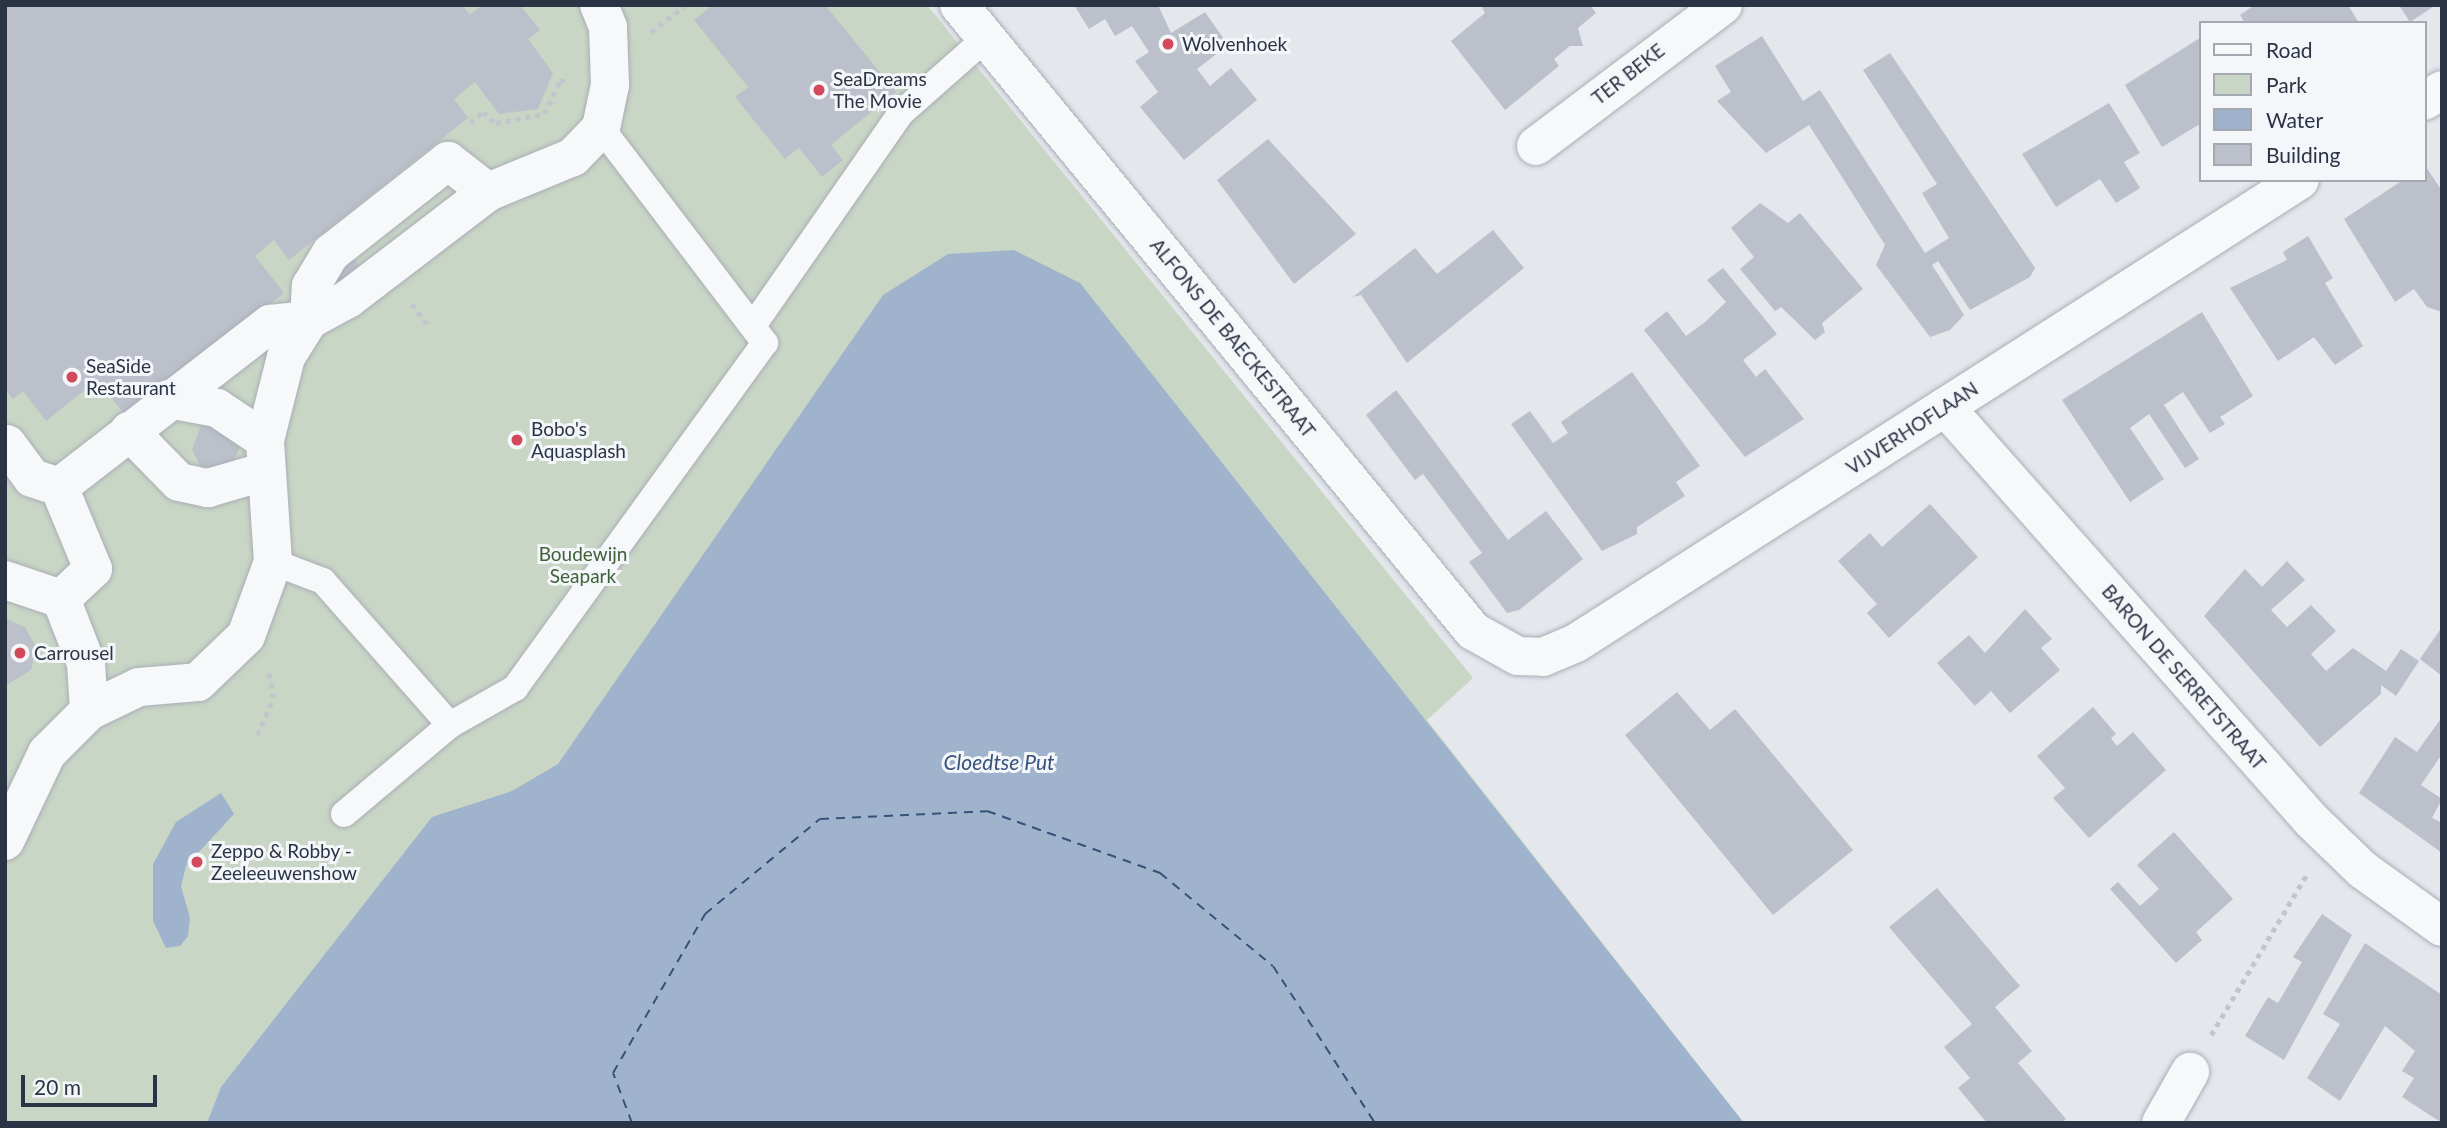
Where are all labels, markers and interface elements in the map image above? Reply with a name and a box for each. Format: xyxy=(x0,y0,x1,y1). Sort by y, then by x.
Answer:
legend xyxy=(2198,21,2426,182)
place label: Wolvenhoek xyxy=(1182,33,1287,55)
marker: Wolvenhoek xyxy=(1160,36,1176,52)
text: Road xyxy=(2266,37,2313,62)
street label: TER BEKE xyxy=(1587,39,1669,109)
place label: SeaDreams The Movie xyxy=(833,68,927,112)
text: Park xyxy=(2266,72,2307,97)
marker: SeaDreams The Movie xyxy=(811,82,827,98)
text: Water xyxy=(2266,107,2323,132)
text: Building xyxy=(2266,142,2341,167)
street label: ALFONS DE BAECKESTRAAT xyxy=(1146,234,1320,442)
place label: SeaSide Restaurant xyxy=(86,355,176,399)
marker: SeaSide Restaurant xyxy=(64,369,80,385)
street label: VIJVERHOFLAAN xyxy=(1842,377,1982,479)
place label: Bobo's Aquasplash xyxy=(531,418,626,462)
marker: Bobo's Aquasplash xyxy=(509,432,525,448)
park label: Boudewijn Seapark xyxy=(539,543,627,587)
street label: BARON DE SERRETSTRAAT xyxy=(2097,580,2271,774)
place label: Carrousel xyxy=(34,642,114,664)
marker: Carrousel xyxy=(12,645,28,661)
water label: Cloedtse Put xyxy=(944,749,1054,775)
place label: Zeppo & Robby - Zeeleeuwenshow xyxy=(211,840,357,884)
marker: Zeppo & Robby - Zeeleeuwenshow xyxy=(189,854,205,870)
scale bar xyxy=(24,1062,161,1106)
text: 20 m xyxy=(34,1074,81,1099)

